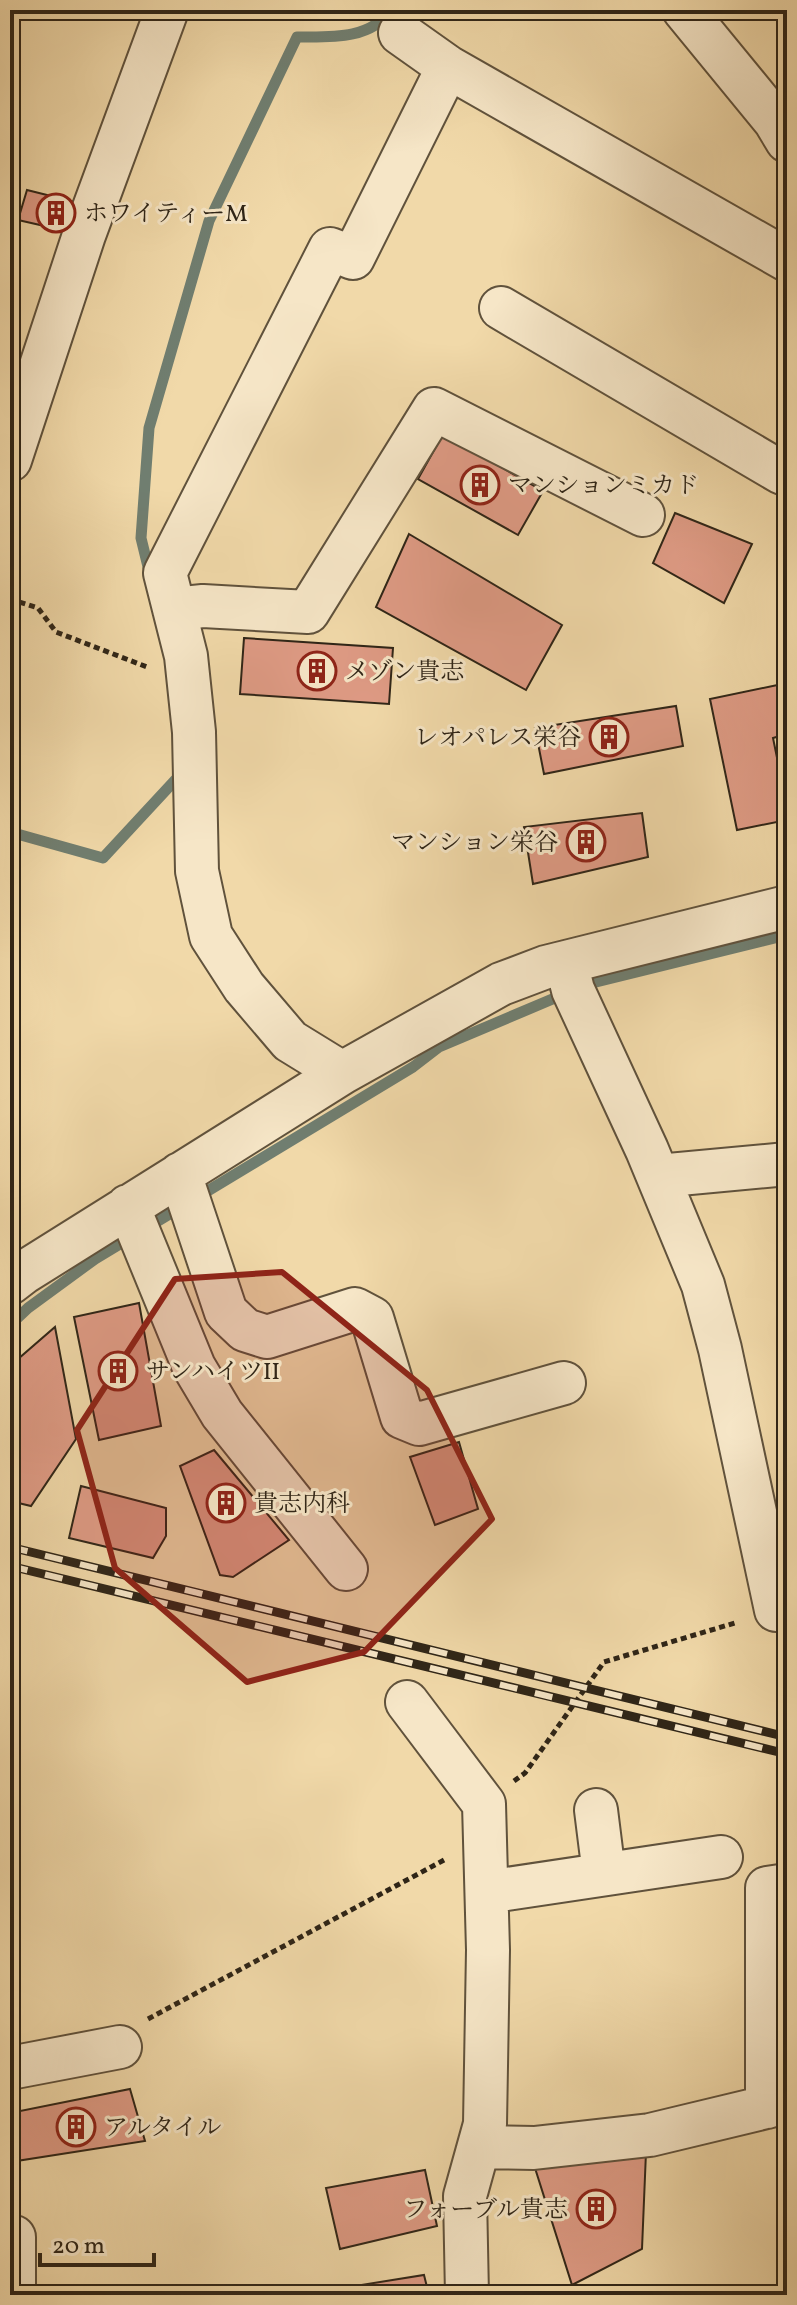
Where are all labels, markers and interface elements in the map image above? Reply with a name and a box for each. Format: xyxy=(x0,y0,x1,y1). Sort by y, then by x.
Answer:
building icon: ホワイティーM xyxy=(35,192,77,234)
place label: ホワイティーM xyxy=(84,198,248,232)
building icon: マンションミカド xyxy=(459,464,501,506)
place label: マンションミカド xyxy=(508,470,699,504)
building icon: メゾン貴志 xyxy=(296,650,338,692)
place label: メゾン貴志 xyxy=(345,656,464,690)
building icon: レオパレス栄谷 xyxy=(588,716,630,758)
place label: レオパレス栄谷 xyxy=(414,722,581,756)
building icon: マンション栄谷 xyxy=(565,821,607,863)
place label: マンション栄谷 xyxy=(391,827,558,861)
building icon: サンハイツII xyxy=(97,1350,139,1392)
place label: サンハイツII xyxy=(146,1356,280,1390)
building icon: 貴志内科 xyxy=(205,1482,247,1524)
place label: 貴志内科 xyxy=(254,1488,350,1522)
building icon: アルタイル xyxy=(55,2106,97,2148)
place label: アルタイル xyxy=(104,2112,222,2146)
building icon: フォーブル貴志 xyxy=(575,2188,617,2230)
place label: フォーブル貴志 xyxy=(403,2194,568,2228)
scale bar xyxy=(40,2217,154,2267)
text: 20 m xyxy=(52,2230,105,2264)

